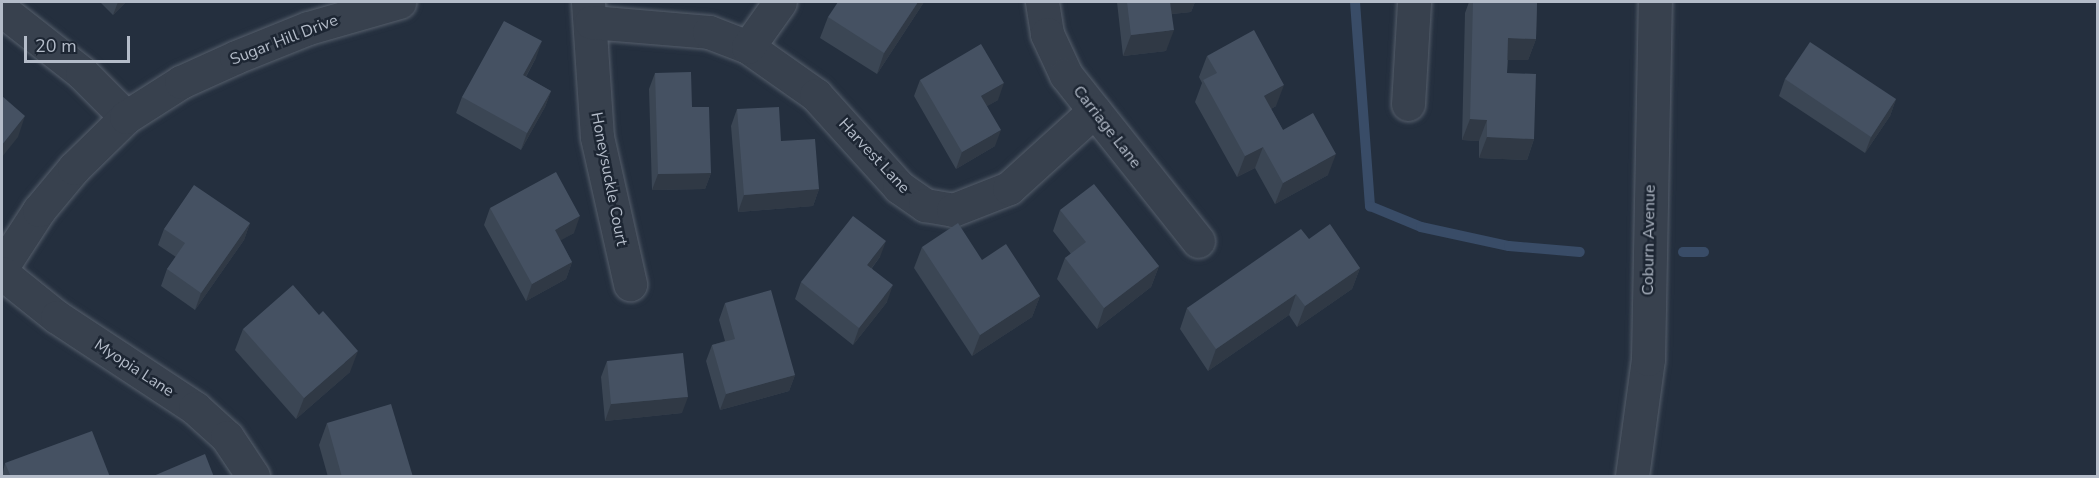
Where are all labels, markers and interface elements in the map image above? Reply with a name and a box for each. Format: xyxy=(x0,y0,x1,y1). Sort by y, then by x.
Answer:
street label: Sugar Hill Drive xyxy=(227,11,341,69)
scale bar xyxy=(27,24,134,62)
text: 20 m xyxy=(35,34,77,58)
street label: Carriage Lane xyxy=(1069,82,1145,172)
street label: Honeysuckle Court xyxy=(587,111,631,247)
street label: Harvest Lane xyxy=(834,114,914,198)
street label: Coburn Avenue xyxy=(1638,184,1660,296)
street label: Myopia Lane xyxy=(91,335,177,401)

